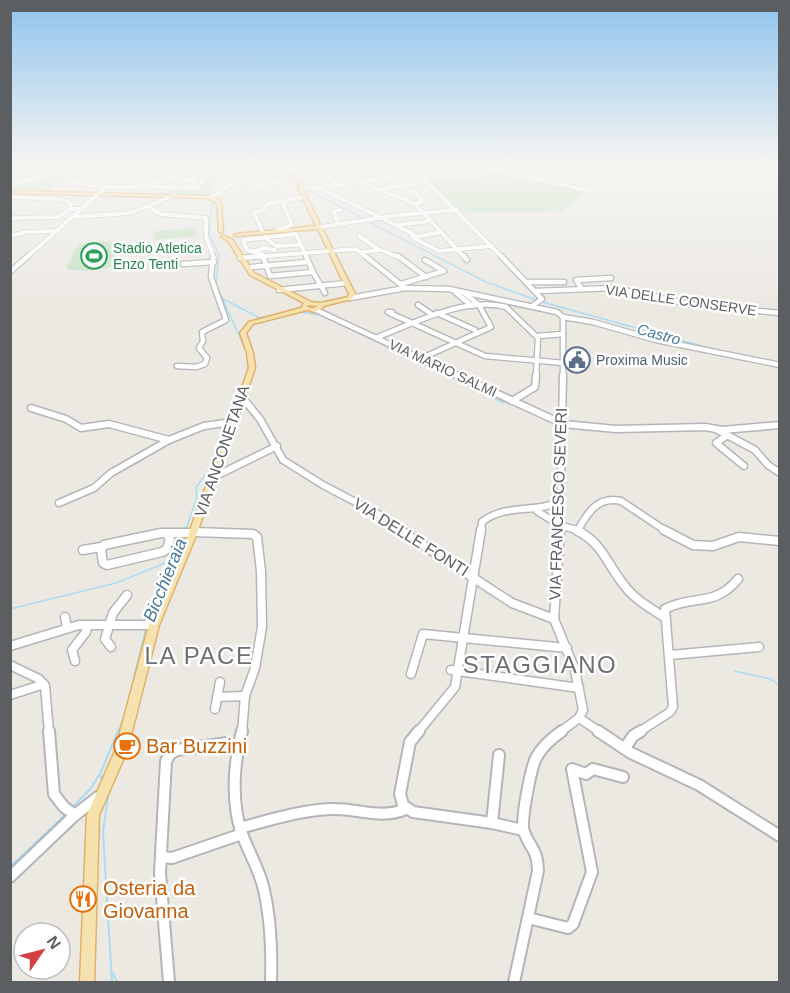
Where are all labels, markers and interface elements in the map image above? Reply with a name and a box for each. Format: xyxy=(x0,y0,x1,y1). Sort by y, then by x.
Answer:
place label: Stadio Atletica Enzo Tenti xyxy=(113,240,202,272)
sports icon: Stadio Atletica Enzo Tenti xyxy=(79,241,109,271)
street label: VIA DELLE CONSERVE xyxy=(605,281,757,319)
water label: Castro xyxy=(635,320,683,348)
street label: VIA MARIO SALMI xyxy=(386,336,500,400)
public building icon: Proxima Music xyxy=(562,345,592,375)
place label: Proxima Music xyxy=(596,352,688,368)
street label: VIA ANCONETANA xyxy=(191,382,253,519)
street label: VIA FRANCESCO SEVERI xyxy=(546,407,570,601)
street label: VIA DELLE FONTI xyxy=(350,495,472,579)
water label: Bicchieraia xyxy=(139,535,191,625)
district label: LA PACE xyxy=(145,642,253,669)
district label: STAGGIANO xyxy=(463,651,617,678)
cafe icon: Bar Buzzini xyxy=(112,731,142,761)
place label: Bar Buzzini xyxy=(146,735,247,757)
place label: Osteria da Giovanna xyxy=(103,877,196,922)
restaurant icon: Osteria da Giovanna xyxy=(68,884,98,914)
north arrow xyxy=(12,921,72,981)
text: N xyxy=(44,933,64,952)

